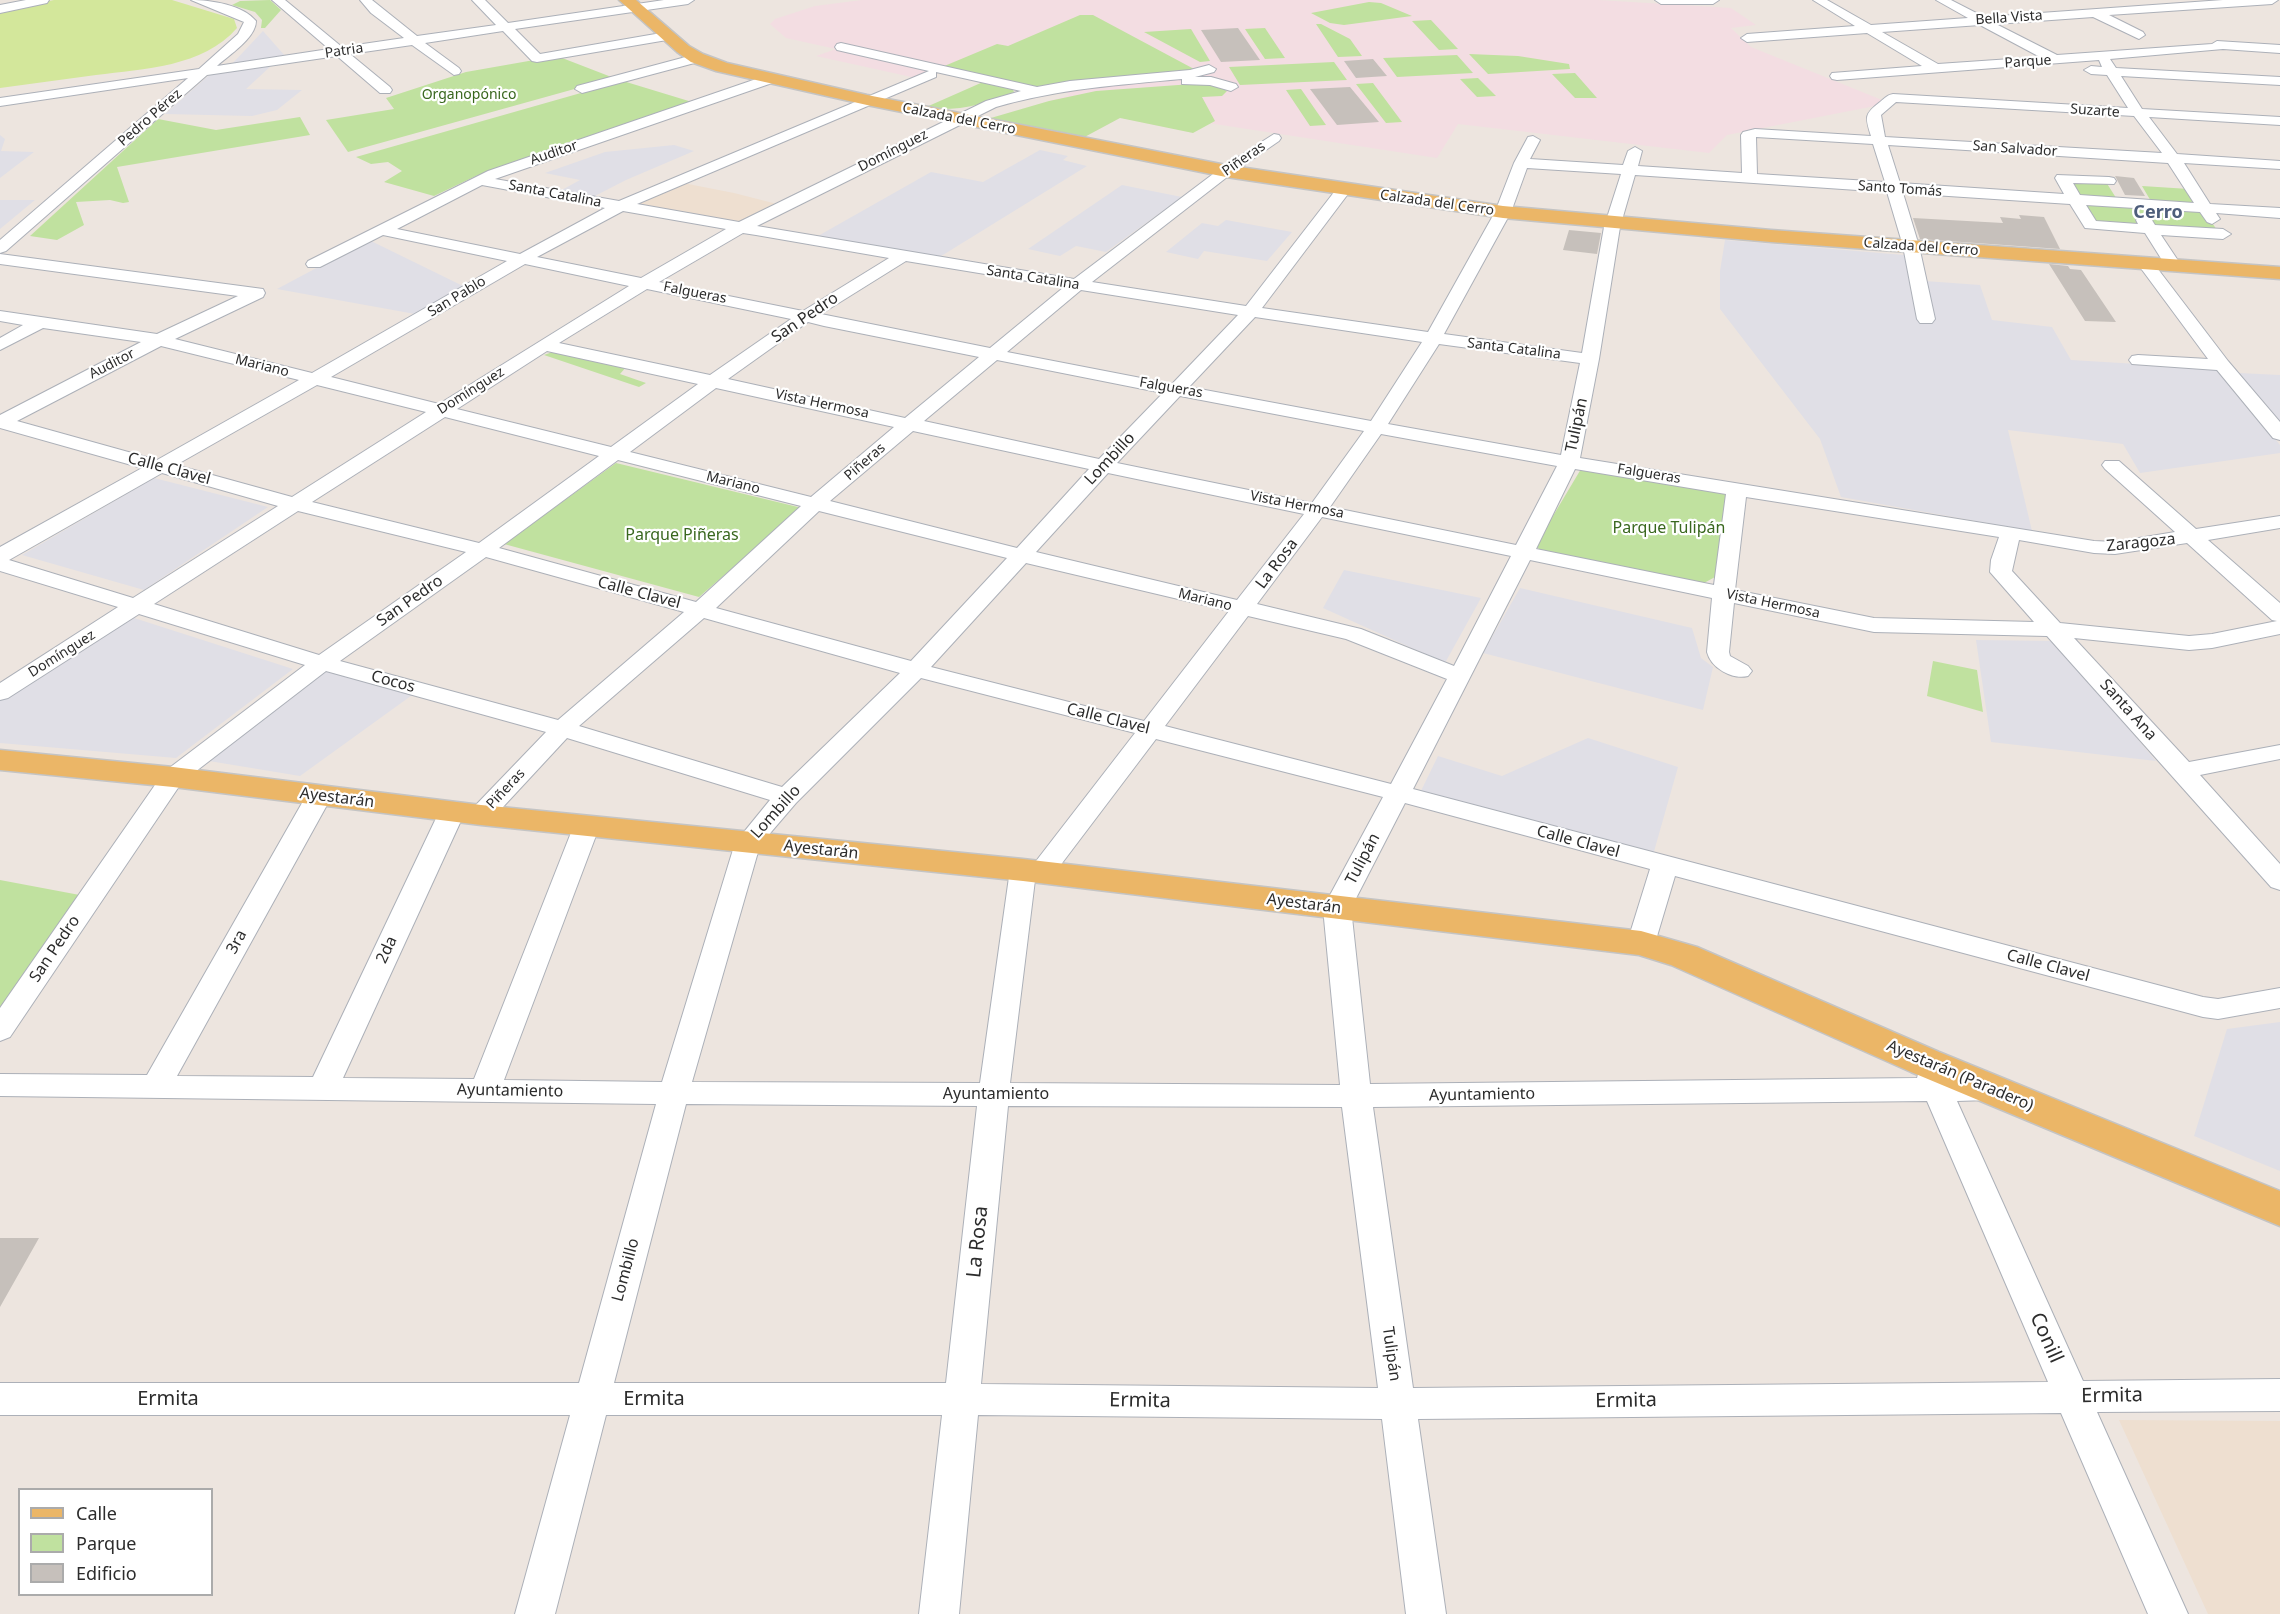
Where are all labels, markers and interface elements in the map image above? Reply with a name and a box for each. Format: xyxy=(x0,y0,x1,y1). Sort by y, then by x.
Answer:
street label: Bella Vista xyxy=(1975,7,2043,29)
street label: Patria xyxy=(324,40,364,62)
street label: Parque xyxy=(2004,52,2052,72)
street label: Pedro Pérez xyxy=(115,86,185,150)
park label: Organopónico xyxy=(422,87,516,103)
street label: Calzada del Cerro xyxy=(901,100,1017,138)
street label: Suzarte xyxy=(2070,101,2120,121)
street label: Domínguez xyxy=(855,126,931,176)
street label: Auditor xyxy=(528,137,580,169)
street label: Piñeras xyxy=(1219,138,1269,180)
street label: San Salvador xyxy=(1972,138,2058,160)
street label: Santa Catalina xyxy=(507,177,603,211)
street label: Santo Tomás xyxy=(1857,178,1943,200)
street label: Calzada del Cerro xyxy=(1379,187,1495,219)
district label: Cerro xyxy=(2133,202,2183,224)
street label: Calzada del Cerro xyxy=(1863,235,1979,259)
street label: Santa Catalina xyxy=(985,262,1081,294)
street label: San Pablo xyxy=(425,273,489,321)
street label: Falgueras xyxy=(662,279,728,307)
street label: San Pedro xyxy=(768,289,842,347)
street label: Santa Catalina xyxy=(1466,335,1562,363)
street label: Auditor xyxy=(86,345,138,383)
street label: Mariano xyxy=(233,351,291,381)
street label: Domínguez xyxy=(434,364,508,418)
street label: Falgueras xyxy=(1138,374,1204,402)
street label: Vista Hermosa xyxy=(774,386,870,422)
street label: Tulipán xyxy=(1562,396,1592,454)
street label: Lombillo xyxy=(1081,429,1139,489)
street label: Piñeras xyxy=(841,440,889,484)
street label: Calle Clavel xyxy=(125,449,213,489)
street label: Falgueras xyxy=(1616,461,1682,487)
street label: Mariano xyxy=(704,468,762,498)
street label: Vista Hermosa xyxy=(1249,488,1345,522)
park label: Parque Tulipán xyxy=(1613,518,1725,538)
park label: Parque Piñeras xyxy=(625,525,739,545)
street label: Zaragoza xyxy=(2106,530,2176,556)
street label: La Rosa xyxy=(1252,535,1302,593)
street label: San Pedro xyxy=(373,571,447,631)
street label: Calle Clavel xyxy=(595,573,683,613)
street label: Mariano xyxy=(1176,585,1234,615)
street label: Vista Hermosa xyxy=(1725,586,1821,622)
street label: Domínguez xyxy=(25,627,99,681)
street label: Cocos xyxy=(369,667,417,697)
street label: Santa Ana xyxy=(2096,675,2160,745)
street label: Calle Clavel xyxy=(1064,699,1152,739)
street label: Piñeras xyxy=(483,765,529,813)
street label: Lombillo xyxy=(747,781,805,843)
street label: Ayestarán xyxy=(299,784,375,812)
street label: Calle Clavel xyxy=(1534,822,1622,862)
street label: Tulipán xyxy=(1342,830,1384,888)
street label: Ayestarán xyxy=(783,837,859,863)
street label: Ayestarán xyxy=(1266,890,1342,918)
street label: San Pedro xyxy=(26,912,84,986)
street label: 3ra xyxy=(223,927,251,957)
street label: 2da xyxy=(372,933,402,967)
street label: Calle Clavel xyxy=(2004,946,2092,986)
street label: Ayestarán (Paradero) xyxy=(1884,1036,2036,1116)
street label: Ayuntamiento xyxy=(457,1080,563,1102)
street label: Ayuntamiento xyxy=(943,1084,1049,1104)
street label: Ayuntamiento xyxy=(1429,1084,1535,1106)
street label: La Rosa xyxy=(962,1205,994,1279)
street label: Lombillo xyxy=(608,1236,644,1304)
street label: Conill xyxy=(2024,1309,2068,1367)
street label: Tulipán xyxy=(1378,1325,1404,1383)
street label: Ermita xyxy=(2081,1383,2143,1409)
street label: Ermita xyxy=(137,1387,199,1411)
street label: Ermita xyxy=(623,1387,685,1411)
street label: Ermita xyxy=(1109,1388,1171,1414)
street label: Ermita xyxy=(1595,1388,1657,1414)
legend xyxy=(18,1488,213,1596)
text: Calle xyxy=(76,1501,117,1525)
text: Parque xyxy=(76,1531,136,1555)
text: Edificio xyxy=(76,1561,137,1585)

